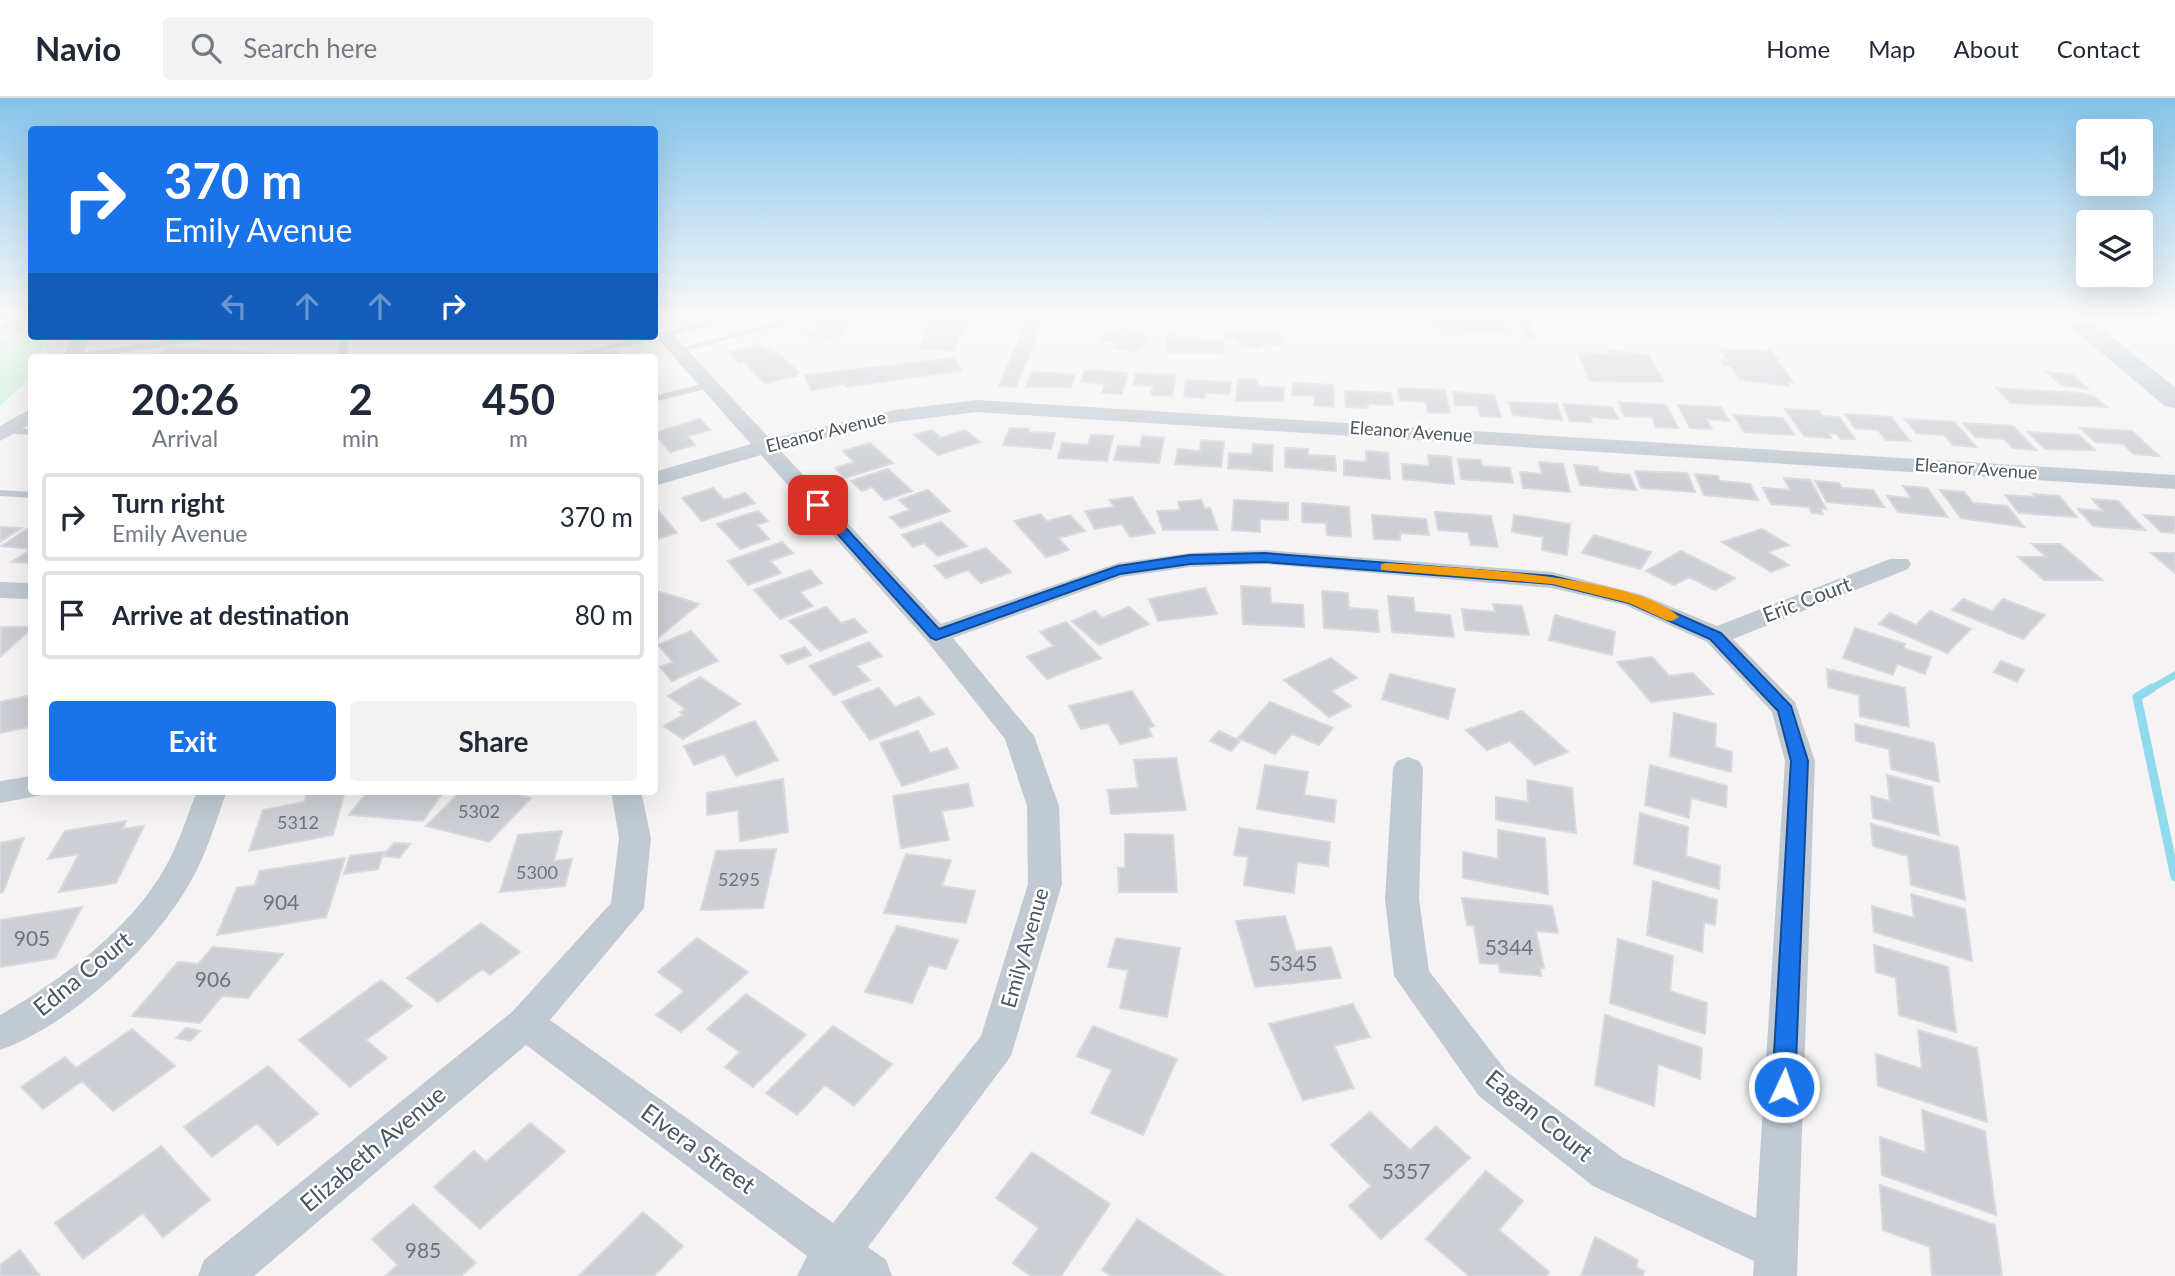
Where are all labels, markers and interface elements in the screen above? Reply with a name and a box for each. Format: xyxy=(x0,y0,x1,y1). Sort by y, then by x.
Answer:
search box xyxy=(163,17,653,80)
text: Navio xyxy=(35,28,121,68)
icon: search xyxy=(187,29,225,67)
text: Search here xyxy=(243,32,377,64)
text: Home xyxy=(1766,34,1830,63)
text: Map xyxy=(1868,34,1916,63)
text: About xyxy=(1954,34,2019,63)
text: Contact xyxy=(2057,34,2140,63)
map controls xyxy=(2076,119,2153,287)
button: sound xyxy=(2076,119,2153,196)
text: 370 m xyxy=(164,151,302,209)
icon: right xyxy=(49,154,140,245)
text: Emily Avenue xyxy=(164,210,352,249)
button: layers xyxy=(2076,210,2153,287)
icon: left xyxy=(215,287,253,325)
icon: ahead xyxy=(288,287,326,325)
icon: ahead xyxy=(361,287,399,325)
icon: right xyxy=(434,287,472,325)
text: 20:26 xyxy=(131,374,239,424)
text: 2 xyxy=(348,374,373,424)
text: 450 xyxy=(482,374,555,424)
street label: Eleanor Avenue xyxy=(763,405,888,457)
street label: Eleanor Avenue xyxy=(1349,416,1473,446)
text: Arrival xyxy=(152,424,218,452)
text: min xyxy=(342,424,379,452)
text: m xyxy=(509,424,528,452)
street label: Eleanor Avenue xyxy=(1914,453,2038,483)
pin xyxy=(788,475,848,535)
icon: arrive xyxy=(799,486,837,524)
text: Turn right xyxy=(112,487,225,519)
icon: right xyxy=(53,498,91,536)
text: 370 m xyxy=(560,501,633,533)
text: Emily Avenue xyxy=(112,519,247,547)
street label: Eric Court xyxy=(1759,570,1855,627)
icon: arrive xyxy=(53,596,91,634)
text: Arrive at destination xyxy=(112,599,349,631)
text: 80 m xyxy=(575,599,633,631)
button: Exit xyxy=(49,701,336,781)
button: Share xyxy=(350,701,637,781)
house number: 5302 xyxy=(458,800,500,822)
house number: 5312 xyxy=(277,811,319,833)
house number: 5300 xyxy=(516,861,558,883)
house number: 5295 xyxy=(718,868,760,890)
street label: Emily Avenue xyxy=(995,885,1053,1010)
house number: 904 xyxy=(263,889,299,914)
street label: Edna Court xyxy=(27,924,137,1021)
house number: 905 xyxy=(14,925,50,950)
house number: 5344 xyxy=(1485,934,1533,959)
house number: 5345 xyxy=(1269,950,1317,975)
house number: 906 xyxy=(195,966,231,991)
position arrow xyxy=(1747,1050,1821,1124)
street label: Eagan Court xyxy=(1480,1063,1600,1167)
street label: Elizabeth Avenue xyxy=(293,1079,451,1217)
street label: Elvera Street xyxy=(636,1097,762,1199)
house number: 5357 xyxy=(1382,1158,1430,1183)
house number: 985 xyxy=(405,1237,441,1262)

